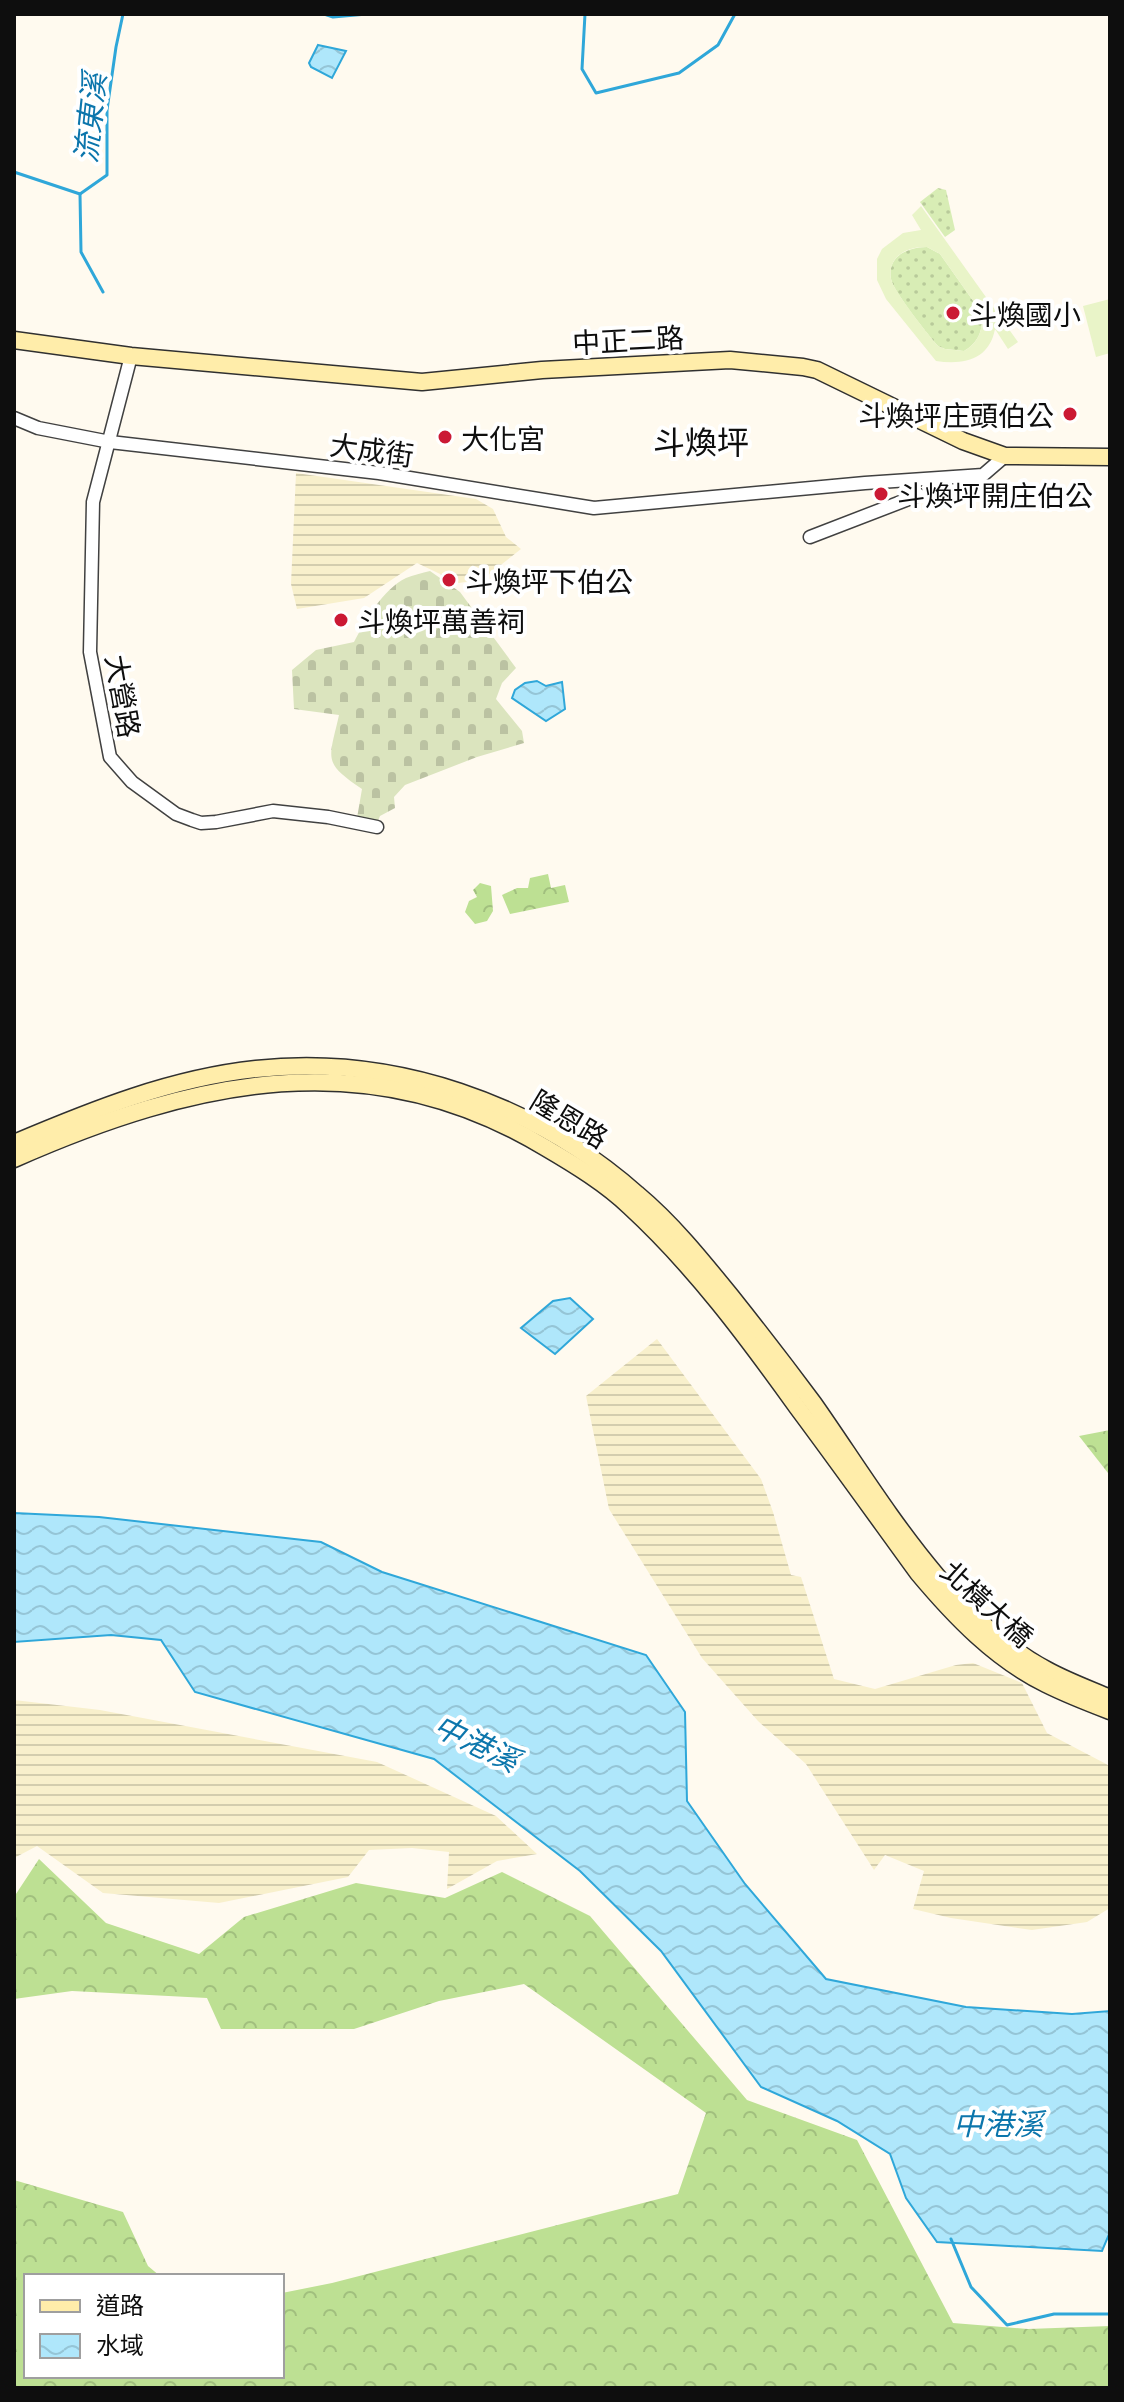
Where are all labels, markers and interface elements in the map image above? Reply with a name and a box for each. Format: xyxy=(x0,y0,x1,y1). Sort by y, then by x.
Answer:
water label: 流東溪 xyxy=(64,67,114,165)
place label: 斗煥國小 xyxy=(969,295,1081,332)
marker: 斗煥國小 xyxy=(944,304,962,322)
street label: 中正二路 xyxy=(571,318,685,360)
place label: 斗煥坪庄頭伯公 xyxy=(858,396,1054,433)
marker: 斗煥坪庄頭伯公 xyxy=(1061,405,1079,423)
place label: 大化宮 xyxy=(461,419,545,456)
district label: 斗煥坪 xyxy=(653,419,749,462)
street label: 大成街 xyxy=(328,425,416,473)
marker: 大化宮 xyxy=(436,428,454,446)
place label: 斗煥坪開庄伯公 xyxy=(897,476,1093,513)
marker: 斗煥坪開庄伯公 xyxy=(872,485,890,503)
place label: 斗煥坪下伯公 xyxy=(465,562,633,599)
marker: 斗煥坪下伯公 xyxy=(440,571,458,589)
place label: 斗煥坪萬善祠 xyxy=(357,602,525,639)
marker: 斗煥坪萬善祠 xyxy=(332,611,350,629)
street label: 大營路 xyxy=(98,651,150,741)
street label: 隆恩路 xyxy=(524,1081,616,1155)
street label: 北橫大橋 xyxy=(934,1552,1042,1654)
water label: 中港溪 xyxy=(428,1704,530,1781)
water label: 中港溪 xyxy=(953,2103,1047,2143)
legend xyxy=(24,2274,284,2378)
text: 道路 xyxy=(96,2288,144,2320)
text: 水域 xyxy=(96,2328,144,2360)

